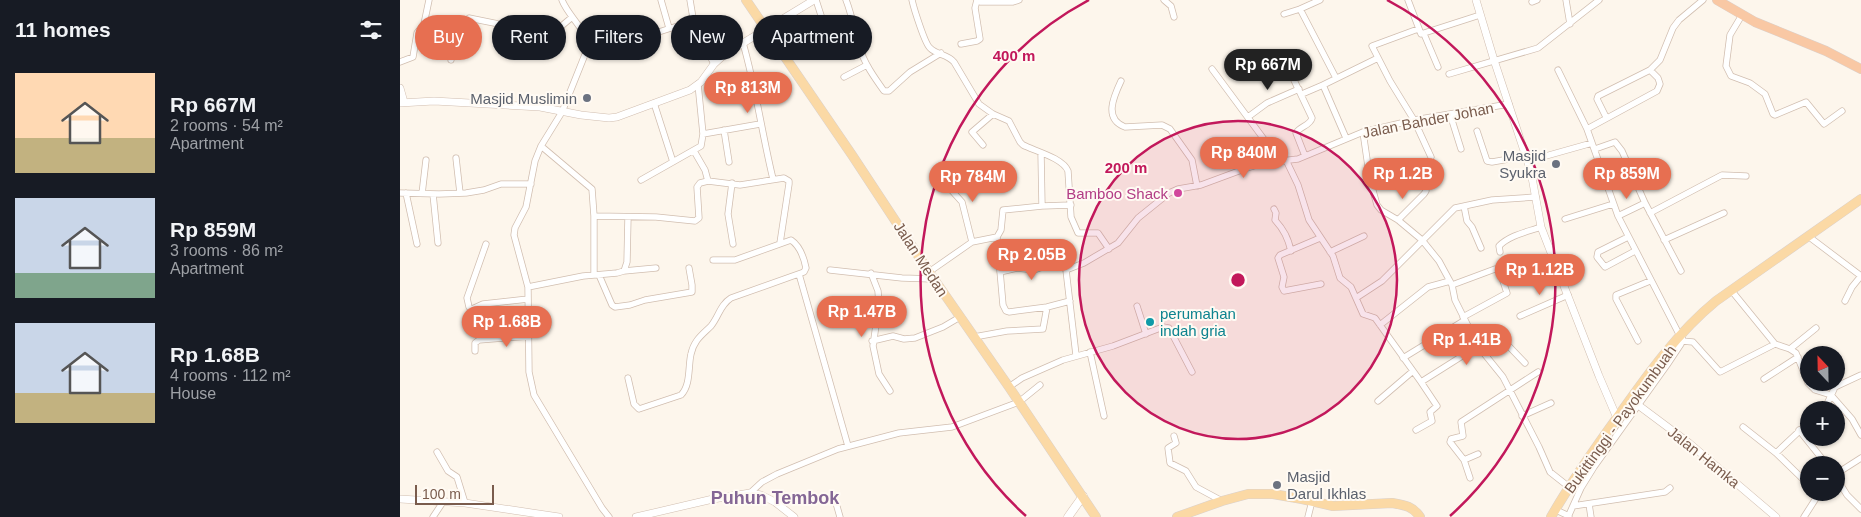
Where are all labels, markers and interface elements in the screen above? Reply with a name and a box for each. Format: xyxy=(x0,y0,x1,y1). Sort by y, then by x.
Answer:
chip: Buy xyxy=(415,15,482,60)
chip: Rent xyxy=(492,15,566,60)
chip: Filters xyxy=(576,15,661,60)
chip: New xyxy=(671,15,743,60)
chip: Apartment xyxy=(753,15,872,60)
icon: filters xyxy=(357,16,385,44)
text: 11 homes xyxy=(15,18,111,41)
text: 400 m xyxy=(993,47,1035,64)
pin: Rp 667M xyxy=(1222,48,1314,91)
text: Rp 667M xyxy=(1235,56,1301,73)
pin: Rp 813M xyxy=(702,72,794,114)
text: Rp 813M xyxy=(715,79,781,96)
place label: Masjid Muslimin xyxy=(470,90,577,107)
marker: Masjid Muslimin xyxy=(581,92,593,104)
icon: home xyxy=(55,93,115,153)
text: Rp 667M xyxy=(170,93,256,116)
street label: Jalan Bahder Johan xyxy=(1361,99,1495,141)
text: 2 rooms · 54 m² xyxy=(170,117,283,134)
text: Apartment xyxy=(170,135,244,152)
pin: Rp 840M xyxy=(1198,136,1290,179)
text: Rp 840M xyxy=(1211,144,1277,161)
place label: Masjid Syukra xyxy=(1499,147,1547,181)
pin: Rp 1.2B xyxy=(1357,158,1449,200)
marker: Masjid Syukra xyxy=(1550,158,1562,170)
pin: Rp 859M xyxy=(1581,158,1673,200)
text: 200 m xyxy=(1105,159,1147,176)
pin: Rp 784M xyxy=(927,160,1019,203)
text: Rp 1.2B xyxy=(1373,165,1433,182)
text: Rp 859M xyxy=(1594,165,1660,182)
text: Rp 784M xyxy=(940,168,1006,185)
place label: Bamboo Shack xyxy=(1066,185,1168,202)
marker: Bamboo Shack xyxy=(1172,187,1184,199)
icon: home xyxy=(55,218,115,278)
text: Rp 859M xyxy=(170,218,256,241)
street label: Jalan Medan xyxy=(890,218,952,300)
pin: Rp 2.05B xyxy=(980,238,1084,281)
text: 3 rooms · 86 m² xyxy=(170,242,283,259)
text: Rp 2.05B xyxy=(998,246,1066,263)
pin: Rp 1.12B xyxy=(1488,254,1592,296)
text: Apartment xyxy=(170,260,244,277)
text: Rp 1.12B xyxy=(1506,261,1574,278)
centre of rings xyxy=(1229,271,1247,289)
pin: Rp 1.47B xyxy=(810,296,914,338)
text: Rp 1.47B xyxy=(828,303,896,320)
place label: perumahan indah gria xyxy=(1160,305,1236,339)
pin: Rp 1.68B xyxy=(455,306,559,348)
text: Rp 1.68B xyxy=(473,313,541,330)
marker: perumahan indah gria xyxy=(1144,316,1156,328)
pin: Rp 1.41B xyxy=(1415,324,1519,366)
text: Rp 1.41B xyxy=(1433,331,1501,348)
street label: Bukittinggi - Payokumbuah xyxy=(1561,342,1679,496)
icon: home xyxy=(55,343,115,403)
text: Rp 1.68B xyxy=(170,343,260,366)
north arrow xyxy=(1800,346,1845,391)
map controls xyxy=(1800,346,1845,501)
text: 4 rooms · 112 m² xyxy=(170,367,291,384)
text: House xyxy=(170,385,216,402)
button: + xyxy=(1800,401,1845,446)
street label: Jalan Hamka xyxy=(1665,423,1744,492)
button: − xyxy=(1800,456,1845,501)
place label: Masjid Darul Ikhlas xyxy=(1287,468,1366,502)
marker: Masjid Darul Ikhlas xyxy=(1271,479,1283,491)
scale bar xyxy=(415,482,494,505)
text: 100 m xyxy=(422,486,461,502)
district label: Puhun Tembok xyxy=(711,488,840,508)

